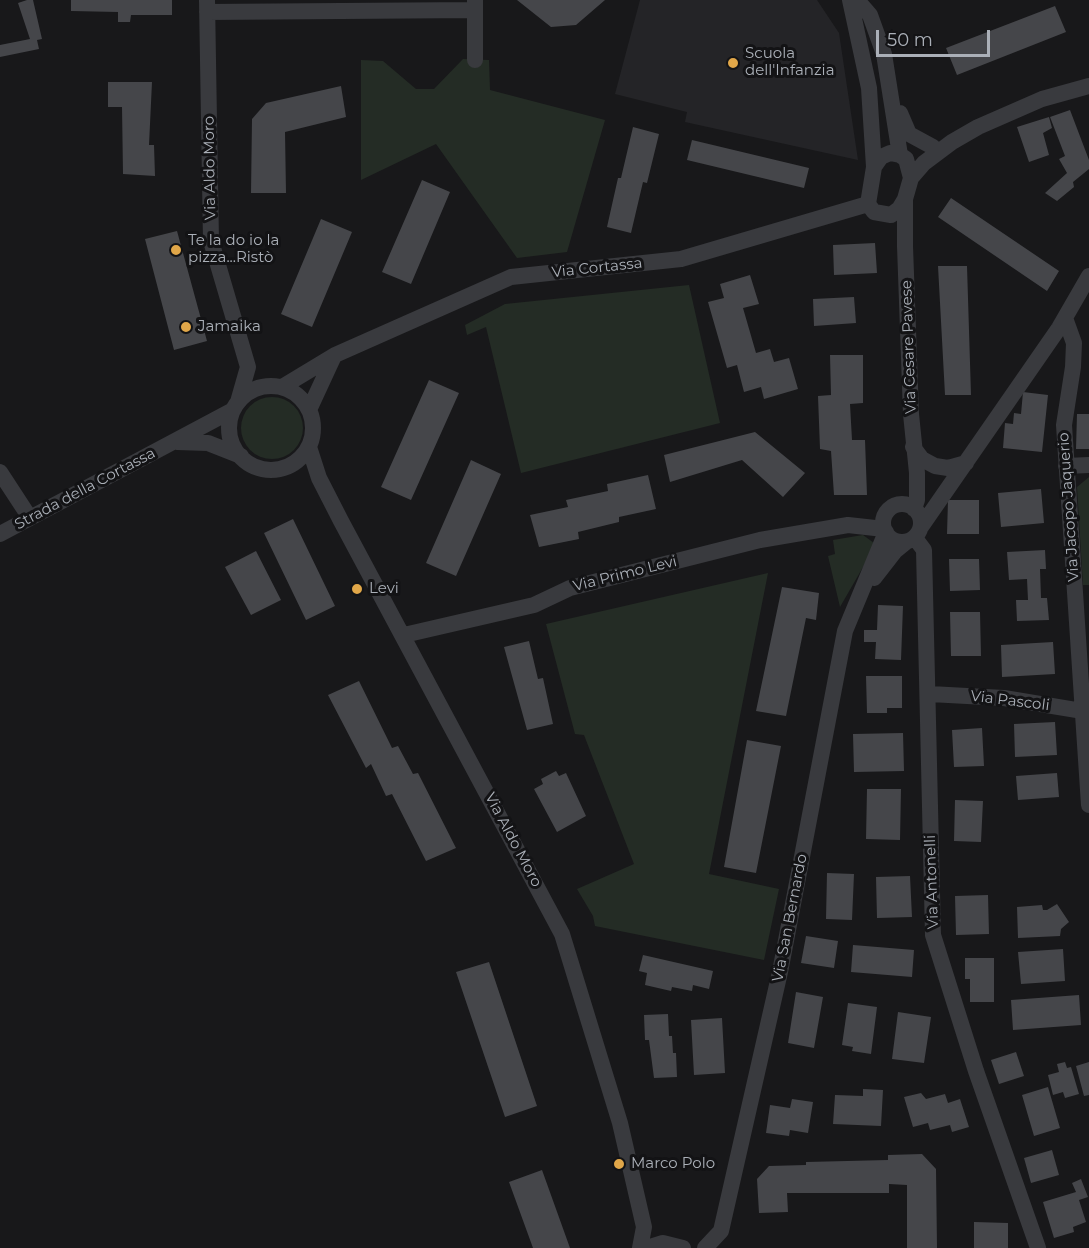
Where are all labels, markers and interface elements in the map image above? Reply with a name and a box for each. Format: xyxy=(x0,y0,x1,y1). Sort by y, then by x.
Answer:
scale bar xyxy=(879,18,993,56)
text: 50 m xyxy=(887,29,933,51)
place label: Scuola dell'Infanzia xyxy=(745,45,834,80)
marker: Scuola dell'Infanzia xyxy=(726,56,740,70)
street label: Via Aldo Moro xyxy=(200,116,220,220)
place label: Te la do io la pizza...Ristò xyxy=(188,232,279,267)
marker: Te la do io la pizza...Ristò xyxy=(169,243,183,257)
street label: Via Cortassa xyxy=(551,254,643,282)
street label: Via Cesare Pavese xyxy=(898,280,920,414)
place label: Jamaika xyxy=(198,318,261,336)
marker: Jamaika xyxy=(179,320,193,334)
street label: Via Jacopo Jaquerio xyxy=(1055,432,1083,582)
street label: Strada della Cortassa xyxy=(12,444,158,534)
street label: Via Primo Levi xyxy=(571,552,679,596)
place label: Levi xyxy=(369,580,399,598)
marker: Levi xyxy=(350,582,364,596)
street label: Via Pascoli xyxy=(969,687,1051,715)
street label: Via Aldo Moro xyxy=(481,790,545,890)
street label: Via Antonelli xyxy=(921,834,943,930)
street label: Via San Bernardo xyxy=(769,853,811,983)
place label: Marco Polo xyxy=(631,1155,715,1173)
marker: Marco Polo xyxy=(612,1157,626,1171)

